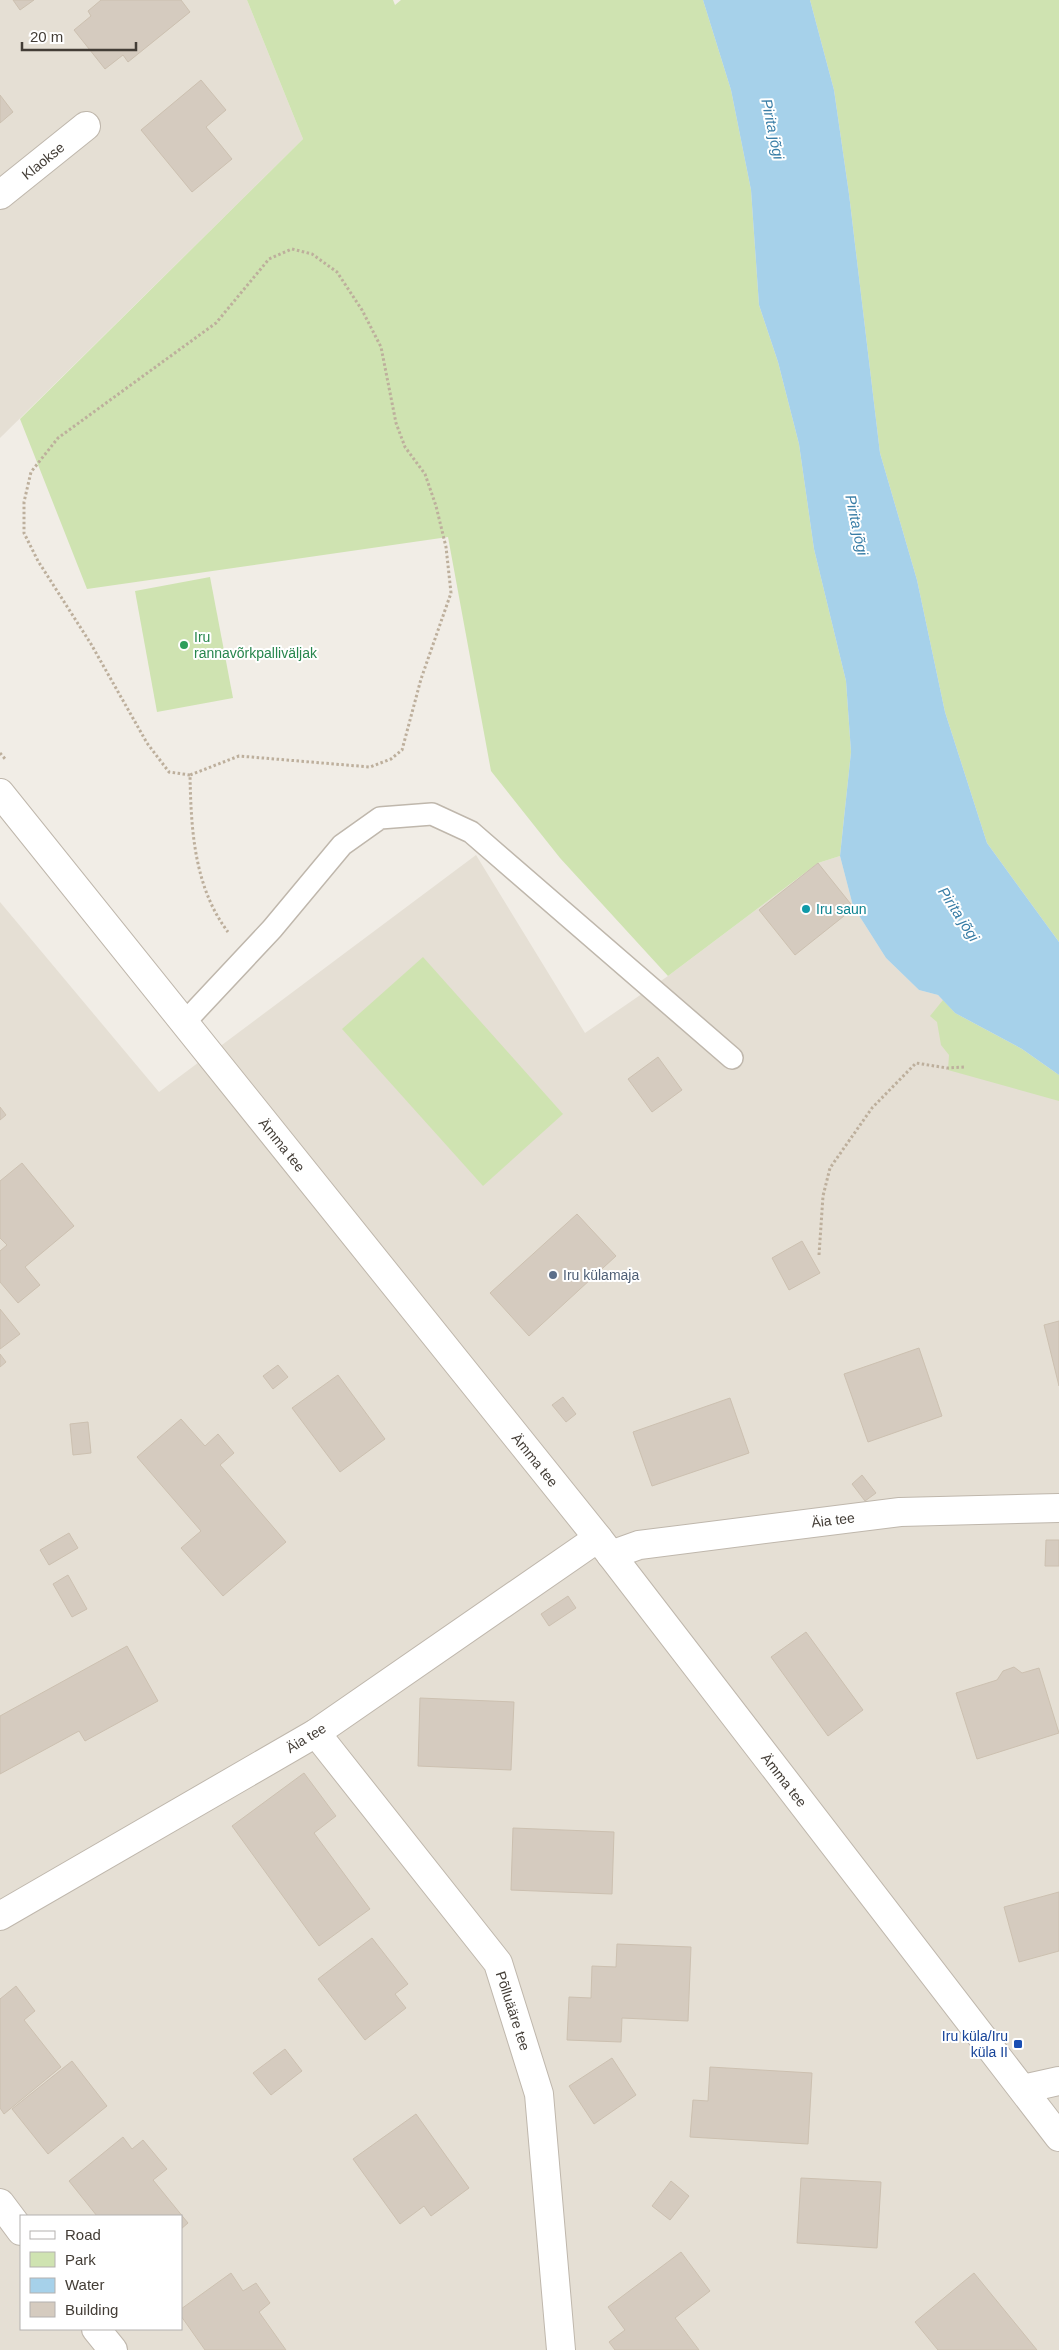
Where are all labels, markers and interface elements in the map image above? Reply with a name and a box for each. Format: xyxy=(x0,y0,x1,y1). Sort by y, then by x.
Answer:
scale bar xyxy=(22,20,136,52)
text: 20 m xyxy=(30,28,63,45)
water label: Pirita jõgi xyxy=(758,97,788,162)
street label: Klaokse xyxy=(19,139,68,183)
water label: Pirita jõgi xyxy=(842,493,872,558)
place label: Iru rannavõrkpalliväljak xyxy=(194,629,318,661)
marker: Iru rannavõrkpalliväljak xyxy=(178,639,190,651)
water label: Pirita jõgi xyxy=(935,883,983,945)
place label: Iru saun xyxy=(816,901,867,917)
marker: Iru saun xyxy=(800,903,812,915)
street label: Ämma tee xyxy=(256,1115,308,1175)
place label: Iru külamaja xyxy=(563,1267,639,1283)
marker: Iru külamaja xyxy=(547,1269,559,1281)
street label: Ämma tee xyxy=(509,1430,561,1490)
street label: Äia tee xyxy=(810,1509,856,1531)
street label: Äia tee xyxy=(283,1720,329,1756)
street label: Ämma tee xyxy=(758,1750,810,1810)
street label: Põlluääre tee xyxy=(493,1969,533,2053)
place label: Iru küla/Iru küla II xyxy=(942,2028,1008,2060)
marker: Iru küla/Iru küla II xyxy=(1012,2038,1024,2050)
legend xyxy=(20,2215,182,2330)
text: Road xyxy=(65,2226,101,2243)
text: Park xyxy=(65,2251,96,2268)
text: Water xyxy=(65,2276,104,2293)
text: Building xyxy=(65,2301,118,2318)

